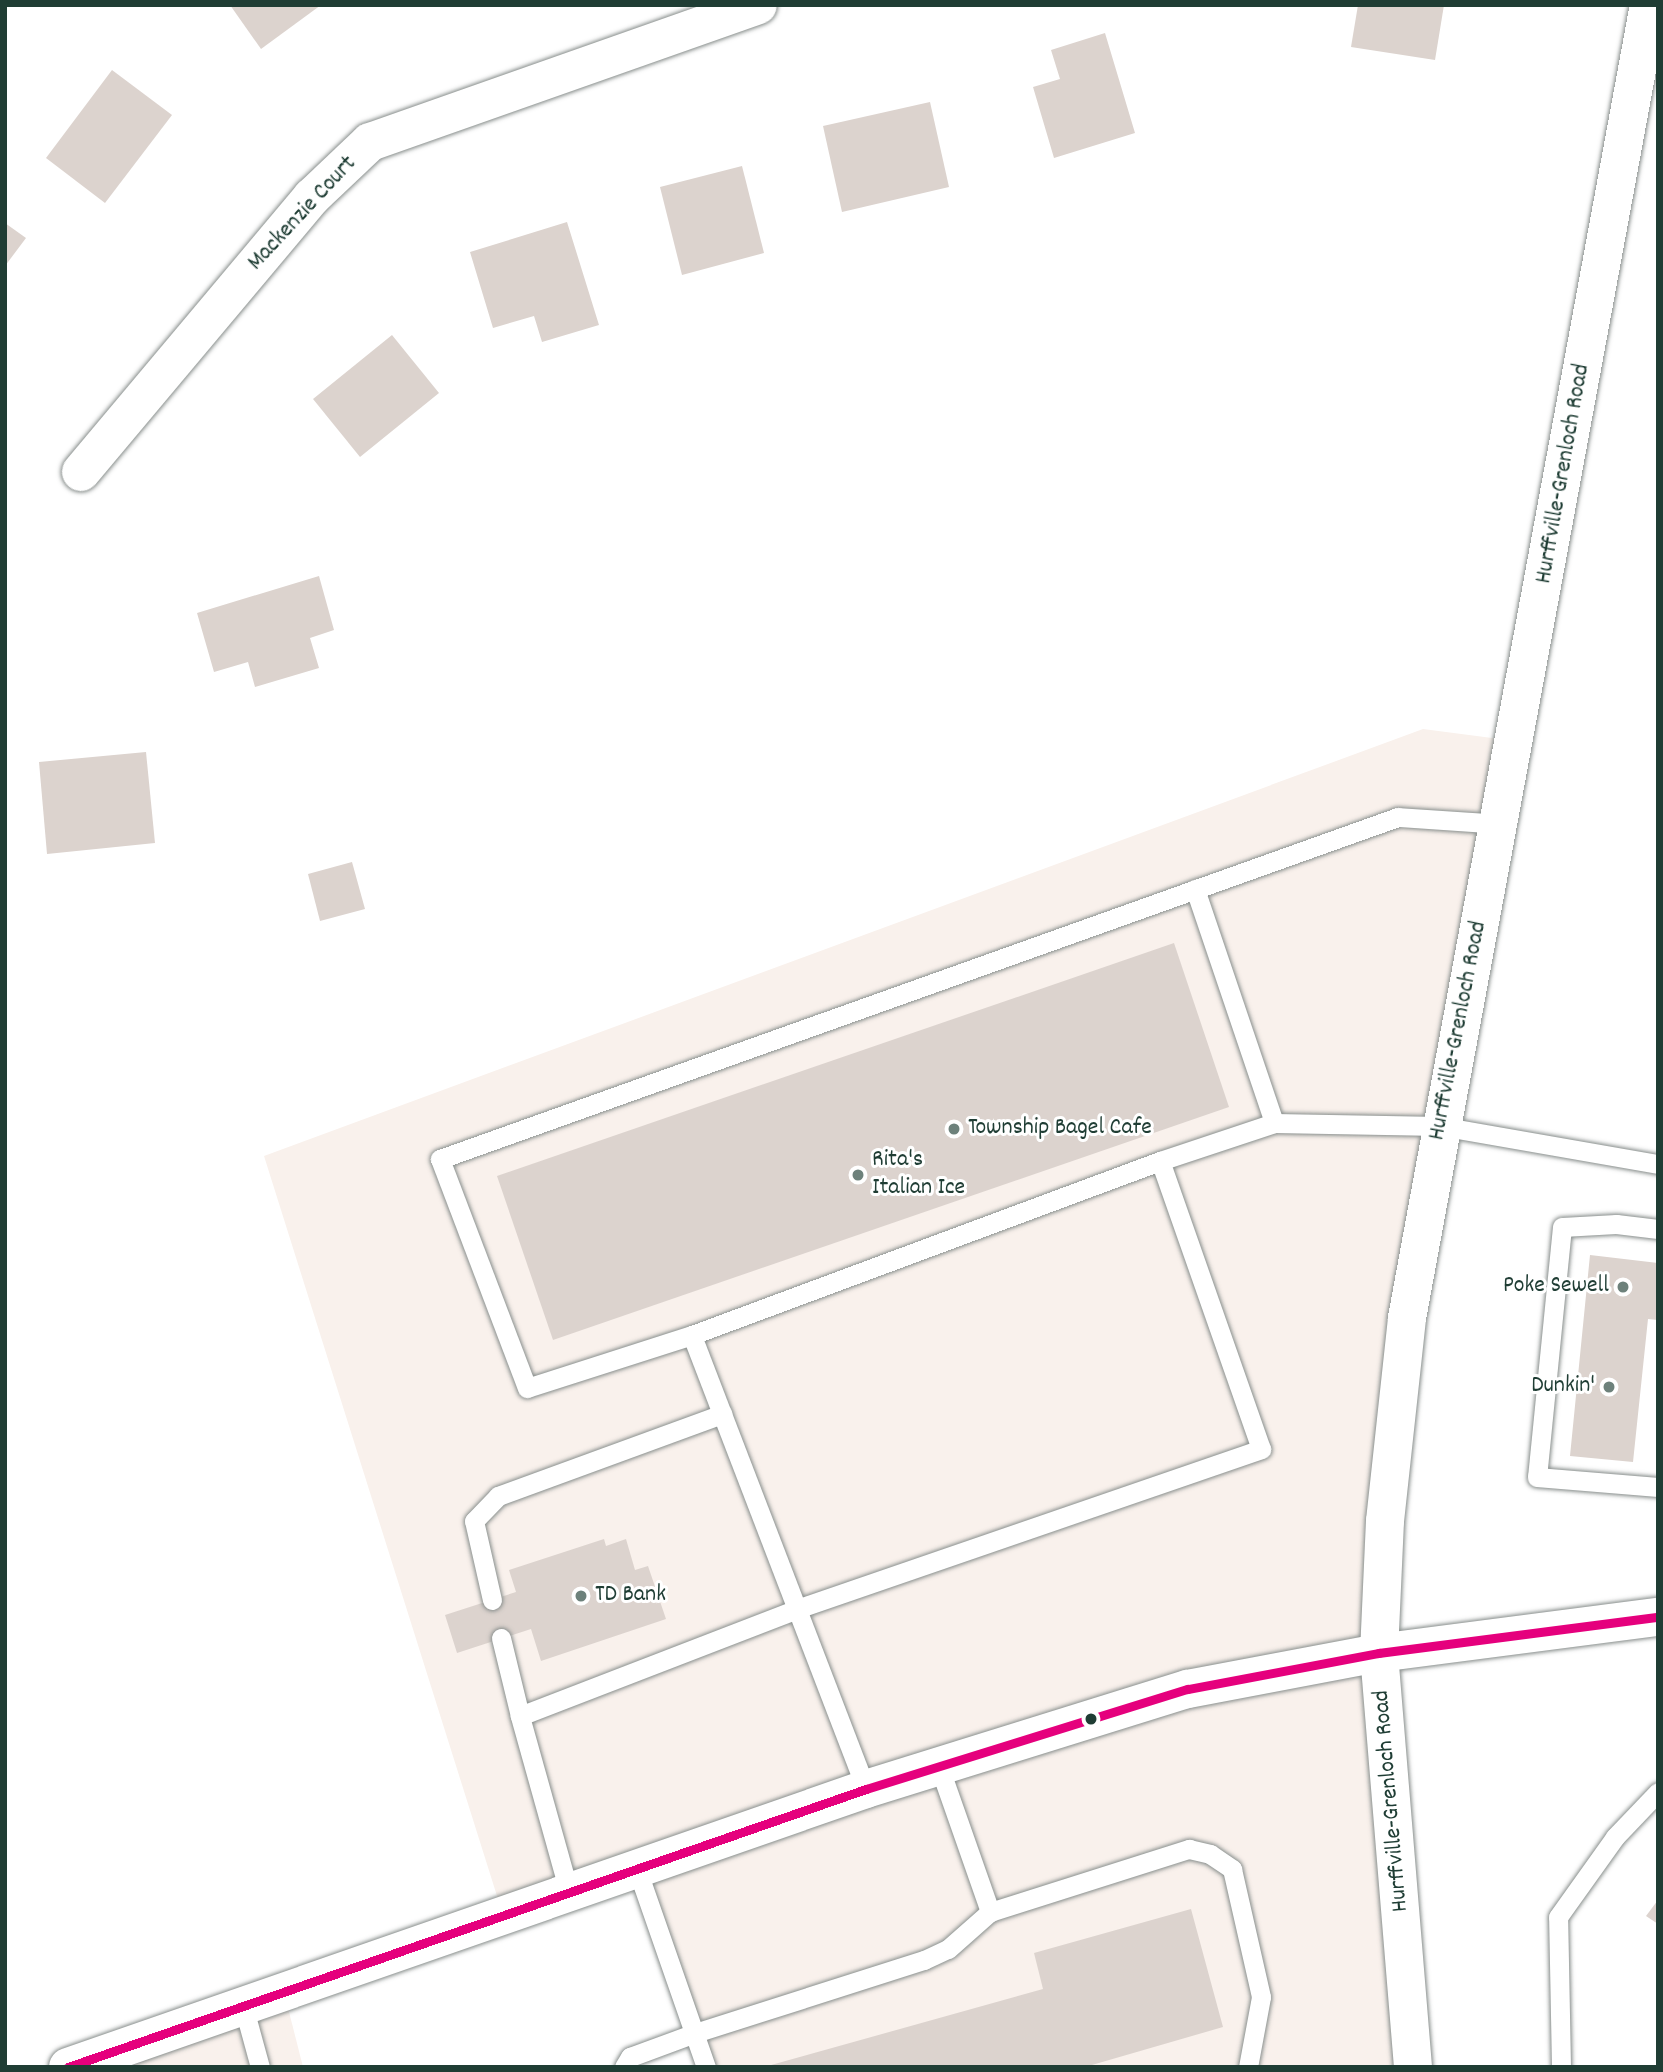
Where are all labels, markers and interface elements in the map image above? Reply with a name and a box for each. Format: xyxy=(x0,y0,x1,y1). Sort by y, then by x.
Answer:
street label: Mackenzie Court xyxy=(242,151,364,277)
street label: Hurffville-Grenloch Road xyxy=(1531,362,1597,586)
street label: Hurffville-Grenloch Road xyxy=(1424,919,1494,1143)
place label: Township Bagel Cafe xyxy=(968,1115,1152,1143)
marker: Township Bagel Cafe xyxy=(946,1121,962,1137)
place label: Rita's Italian Ice xyxy=(872,1147,965,1203)
marker: Rita's Italian Ice xyxy=(850,1167,866,1183)
place label: Poke Sewell xyxy=(1503,1273,1609,1301)
marker: Poke Sewell xyxy=(1615,1279,1631,1295)
place label: Dunkin' xyxy=(1531,1373,1595,1401)
marker: Dunkin' xyxy=(1601,1379,1617,1395)
place label: TD Bank xyxy=(595,1582,666,1610)
marker: TD Bank xyxy=(573,1588,589,1604)
street label: Hurffville-Grenloch Road xyxy=(1368,1689,1416,1913)
unlabelled marker xyxy=(1084,1712,1098,1726)

